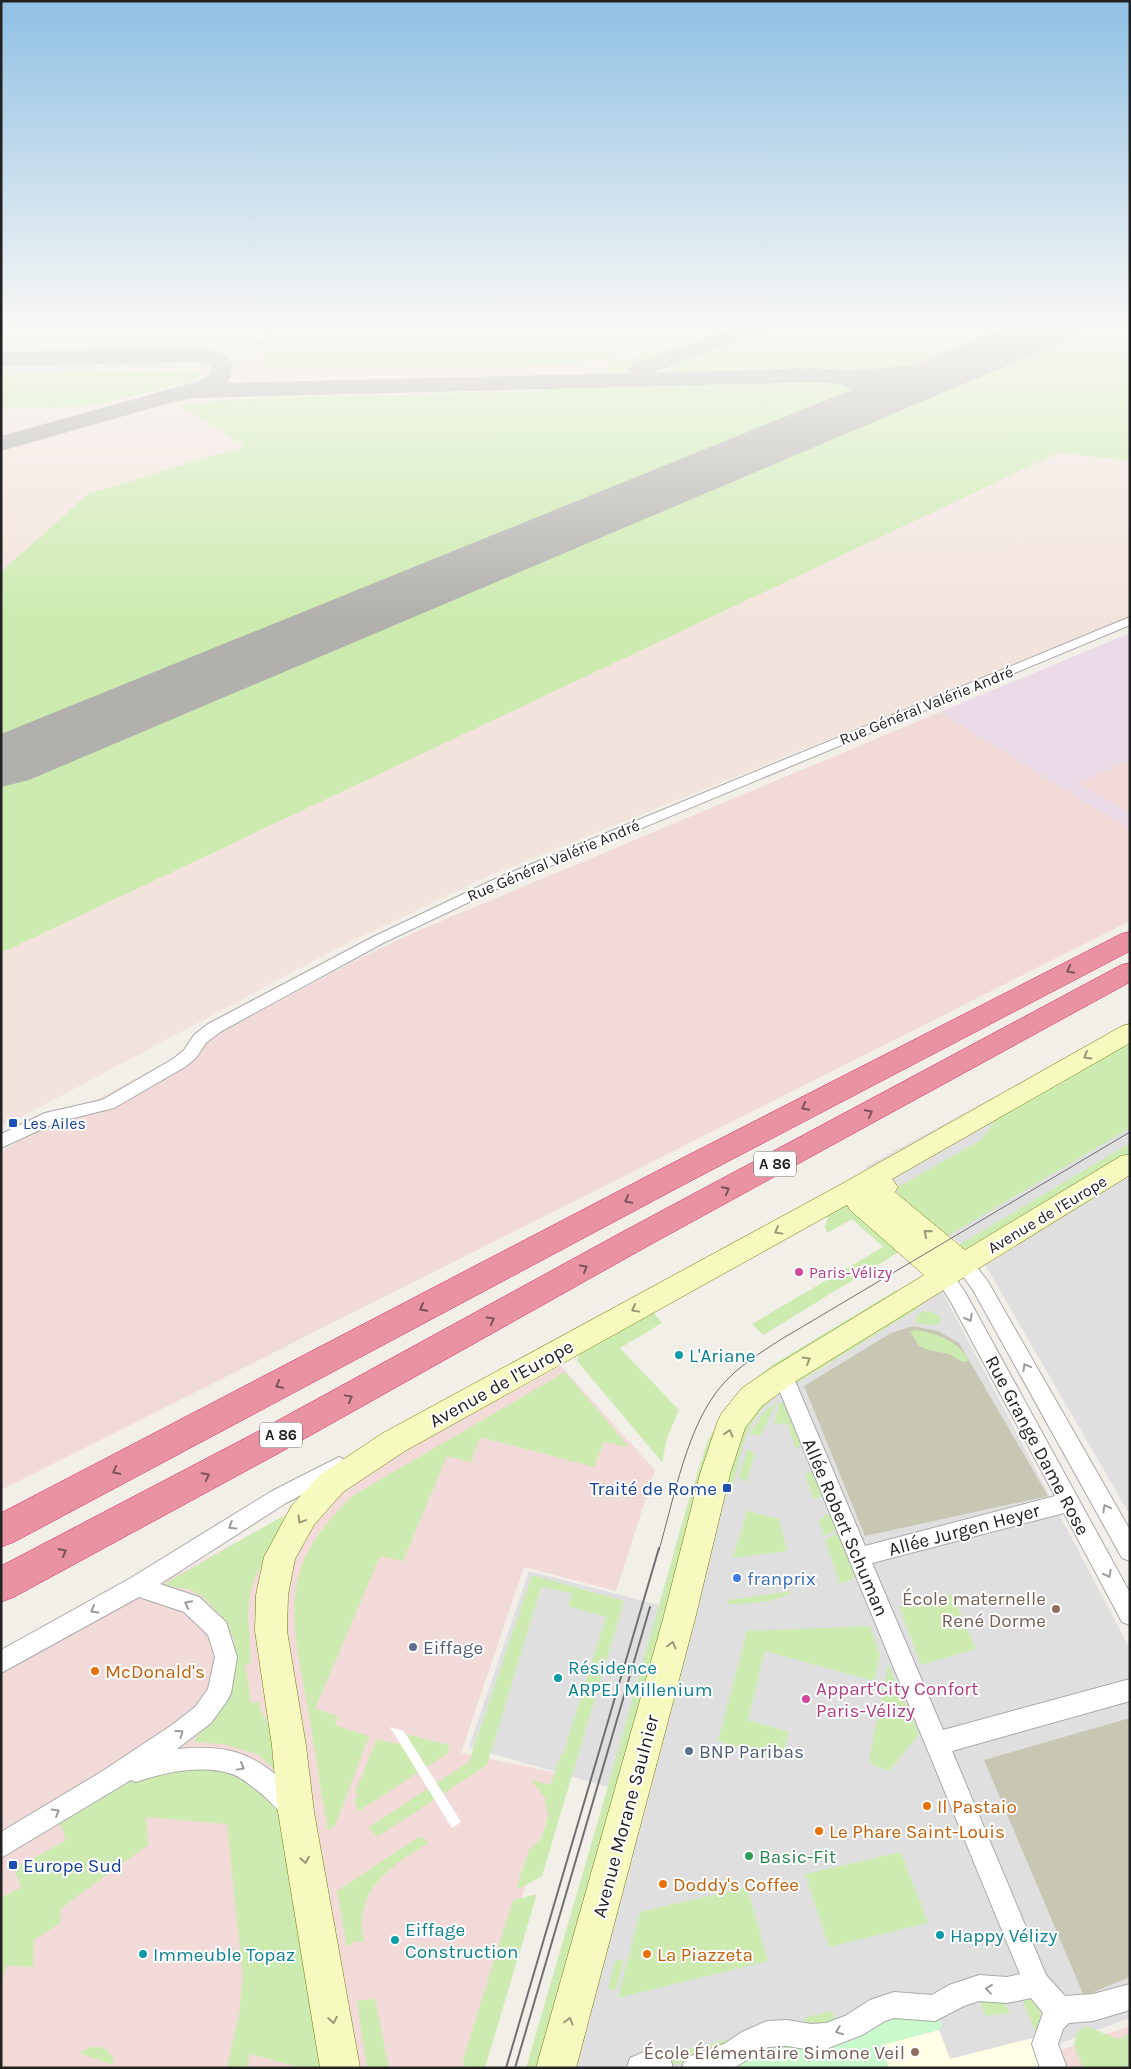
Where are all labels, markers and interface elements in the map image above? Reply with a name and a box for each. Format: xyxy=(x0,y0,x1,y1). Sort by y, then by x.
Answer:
street label: Rue Général Valérie André xyxy=(837,662,1016,749)
street label: Rue Général Valérie André xyxy=(464,815,642,905)
one-way arrow xyxy=(1066,964,1075,974)
one-way arrow xyxy=(1084,1049,1093,1059)
one-way arrow xyxy=(802,1101,811,1111)
one-way arrow xyxy=(864,1109,873,1119)
place label: Les Ailes xyxy=(23,1114,86,1133)
marker: Les Ailes xyxy=(7,1117,19,1129)
road number: A 86 xyxy=(754,1152,796,1176)
street label: Avenue de l'Europe xyxy=(984,1171,1110,1257)
one-way arrow xyxy=(721,1186,730,1196)
one-way arrow xyxy=(625,1193,634,1203)
one-way arrow xyxy=(774,1225,783,1235)
one-way arrow xyxy=(924,1230,933,1239)
place label: Paris-Vélizy xyxy=(809,1263,893,1282)
one-way arrow xyxy=(579,1264,588,1274)
marker: Paris-Vélizy xyxy=(793,1266,805,1278)
one-way arrow xyxy=(419,1302,428,1312)
one-way arrow xyxy=(631,1303,640,1313)
one-way arrow xyxy=(963,1313,973,1322)
one-way arrow xyxy=(486,1316,495,1326)
street label: Avenue de l'Europe xyxy=(426,1335,577,1432)
place label: L'Ariane xyxy=(689,1345,756,1367)
marker: L'Ariane xyxy=(673,1349,685,1361)
street label: Rue Grange Dame Rose xyxy=(980,1352,1094,1539)
one-way arrow xyxy=(802,1357,811,1367)
one-way arrow xyxy=(1022,1363,1032,1372)
one-way arrow xyxy=(276,1379,285,1389)
one-way arrow xyxy=(343,1394,352,1404)
road number: A 86 xyxy=(260,1422,302,1448)
one-way arrow xyxy=(723,1429,733,1438)
street label: Allée Robert Schuman xyxy=(798,1435,893,1620)
one-way arrow xyxy=(112,1465,121,1475)
one-way arrow xyxy=(201,1472,210,1482)
place label: Traité de Rome xyxy=(589,1478,717,1500)
marker: Traité de Rome xyxy=(721,1482,733,1494)
street label: Allée Jurgen Heyer xyxy=(886,1499,1042,1561)
one-way arrow xyxy=(1102,1504,1112,1513)
one-way arrow xyxy=(297,1515,307,1524)
one-way arrow xyxy=(229,1520,238,1530)
one-way arrow xyxy=(57,1549,66,1559)
place label: franprix xyxy=(747,1568,816,1590)
one-way arrow xyxy=(1102,1569,1112,1578)
marker: franprix xyxy=(731,1572,743,1584)
place label: École maternelle René Dorme xyxy=(902,1587,1046,1632)
one-way arrow xyxy=(184,1600,193,1610)
one-way arrow xyxy=(90,1603,99,1613)
marker: École maternelle René Dorme xyxy=(1050,1603,1062,1615)
place label: Eiffage xyxy=(423,1637,483,1659)
marker: Eiffage xyxy=(407,1641,419,1653)
one-way arrow xyxy=(667,1641,677,1649)
place label: Résidence ARPEJ Millenium xyxy=(568,1657,713,1701)
place label: McDonald's xyxy=(105,1661,205,1683)
marker: McDonald's xyxy=(89,1665,101,1677)
marker: Résidence ARPEJ Millenium xyxy=(552,1672,564,1684)
place label: Appart'City Confort Paris-Vélizy xyxy=(816,1678,978,1722)
marker: Appart'City Confort Paris-Vélizy xyxy=(800,1693,812,1705)
street label: Avenue Morane Saulnier xyxy=(588,1712,664,1920)
one-way arrow xyxy=(174,1730,183,1739)
place label: BNP Paribas xyxy=(699,1741,804,1763)
marker: BNP Paribas xyxy=(683,1745,695,1757)
one-way arrow xyxy=(236,1760,245,1770)
place label: Il Pastaio xyxy=(937,1796,1017,1818)
marker: Il Pastaio xyxy=(921,1800,933,1812)
one-way arrow xyxy=(51,1809,60,1818)
place label: Le Phare Saint-Louis xyxy=(829,1821,1005,1843)
marker: Le Phare Saint-Louis xyxy=(813,1825,825,1837)
place label: Basic-Fit xyxy=(759,1846,836,1868)
marker: Basic-Fit xyxy=(743,1850,755,1862)
place label: Europe Sud xyxy=(23,1855,122,1877)
one-way arrow xyxy=(299,1855,310,1864)
marker: Europe Sud xyxy=(7,1859,19,1871)
place label: Doddy's Coffee xyxy=(673,1874,799,1896)
marker: Doddy's Coffee xyxy=(657,1878,669,1890)
place label: Eiffage Construction xyxy=(405,1919,518,1963)
place label: Happy Vélizy xyxy=(950,1925,1058,1947)
marker: Happy Vélizy xyxy=(934,1929,946,1941)
marker: Eiffage Construction xyxy=(389,1934,401,1946)
place label: Immeuble Topaz xyxy=(153,1944,295,1966)
place label: La Piazzeta xyxy=(657,1944,753,1966)
marker: Immeuble Topaz xyxy=(137,1948,149,1960)
marker: La Piazzeta xyxy=(641,1948,653,1960)
one-way arrow xyxy=(985,1983,993,1994)
one-way arrow xyxy=(328,2015,338,2024)
one-way arrow xyxy=(564,2017,574,2025)
one-way arrow xyxy=(835,2025,843,2035)
place label: École Élémentaire Simone Veil xyxy=(644,2041,905,2064)
marker: École Élémentaire Simone Veil xyxy=(909,2046,921,2058)

